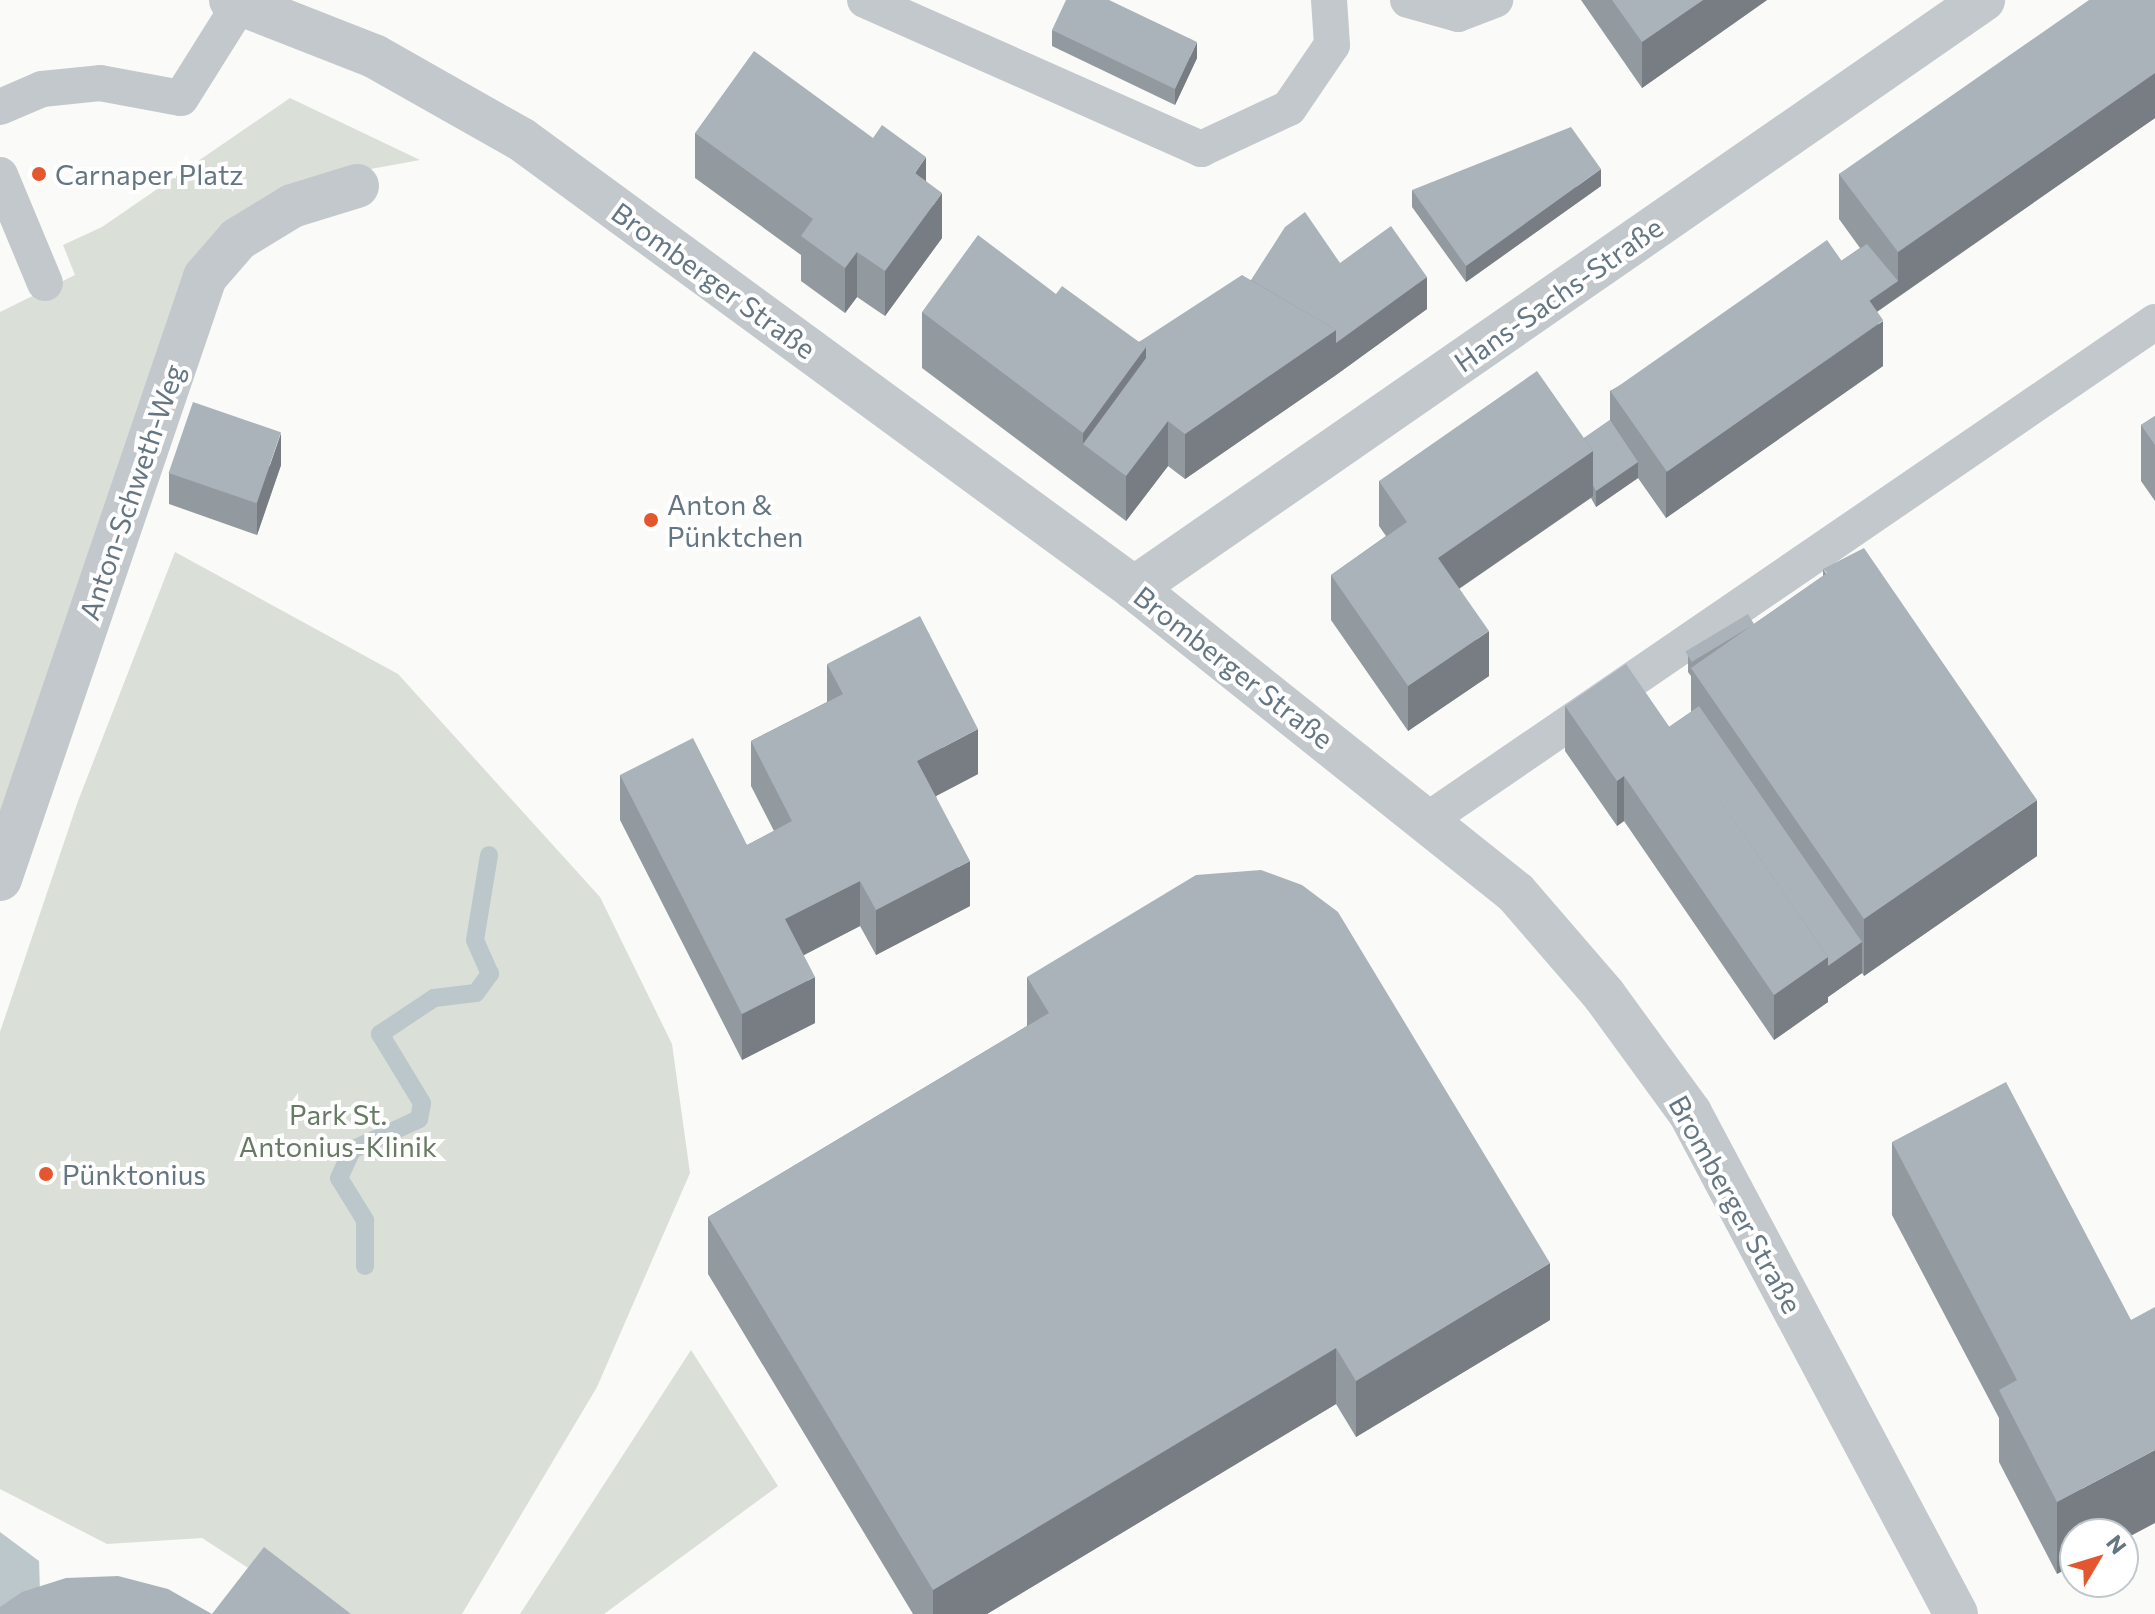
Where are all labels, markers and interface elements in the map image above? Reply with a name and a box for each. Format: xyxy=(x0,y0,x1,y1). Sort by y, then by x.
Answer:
place label: Carnaper Platz xyxy=(55,157,243,191)
marker: Carnaper Platz xyxy=(30,165,48,183)
street label: Bromberger Straße xyxy=(606,195,822,365)
street label: Hans-Sachs-Straße xyxy=(1447,209,1669,379)
street label: Anton-Schweth-Weg xyxy=(71,360,191,624)
place label: Anton & Pünktchen xyxy=(667,487,803,553)
marker: Anton & Pünktchen xyxy=(642,511,660,529)
street label: Bromberger Straße xyxy=(1128,579,1340,755)
street label: Bromberger Straße xyxy=(1662,1089,1810,1319)
park label: Park St. Antonius-Klinik xyxy=(239,1097,437,1163)
place label: Pünktonius xyxy=(62,1157,206,1191)
marker: Pünktonius xyxy=(37,1165,55,1183)
north arrow xyxy=(2059,1518,2139,1598)
text: N xyxy=(2101,1529,2132,1559)

